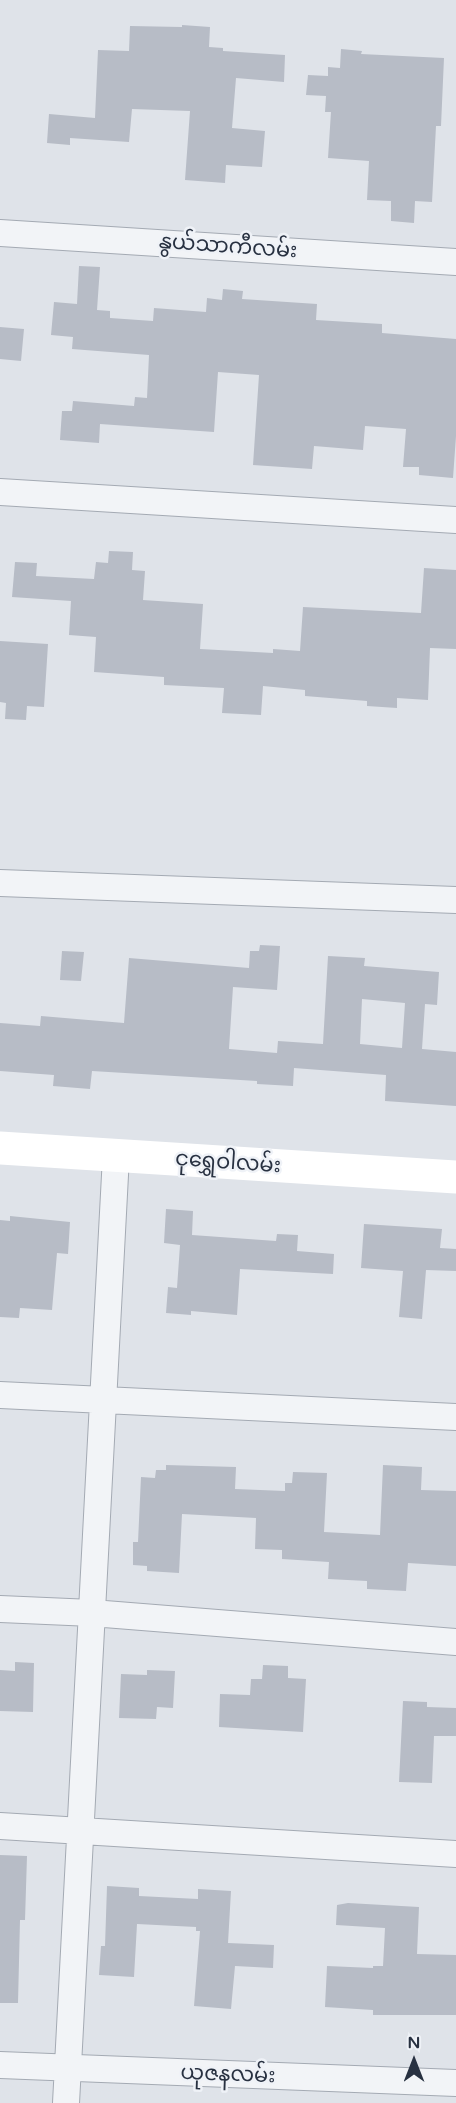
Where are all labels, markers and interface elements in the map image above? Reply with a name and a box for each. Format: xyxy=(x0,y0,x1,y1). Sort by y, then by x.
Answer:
street label: နွယ်သာကီလမ်း xyxy=(158,230,298,264)
street label: ငုရွှေဝါလမ်း xyxy=(174,1147,282,1179)
north arrow xyxy=(384,2031,444,2091)
text: N xyxy=(408,2033,420,2053)
street label: ယုဇနလမ်း xyxy=(180,2061,276,2089)

